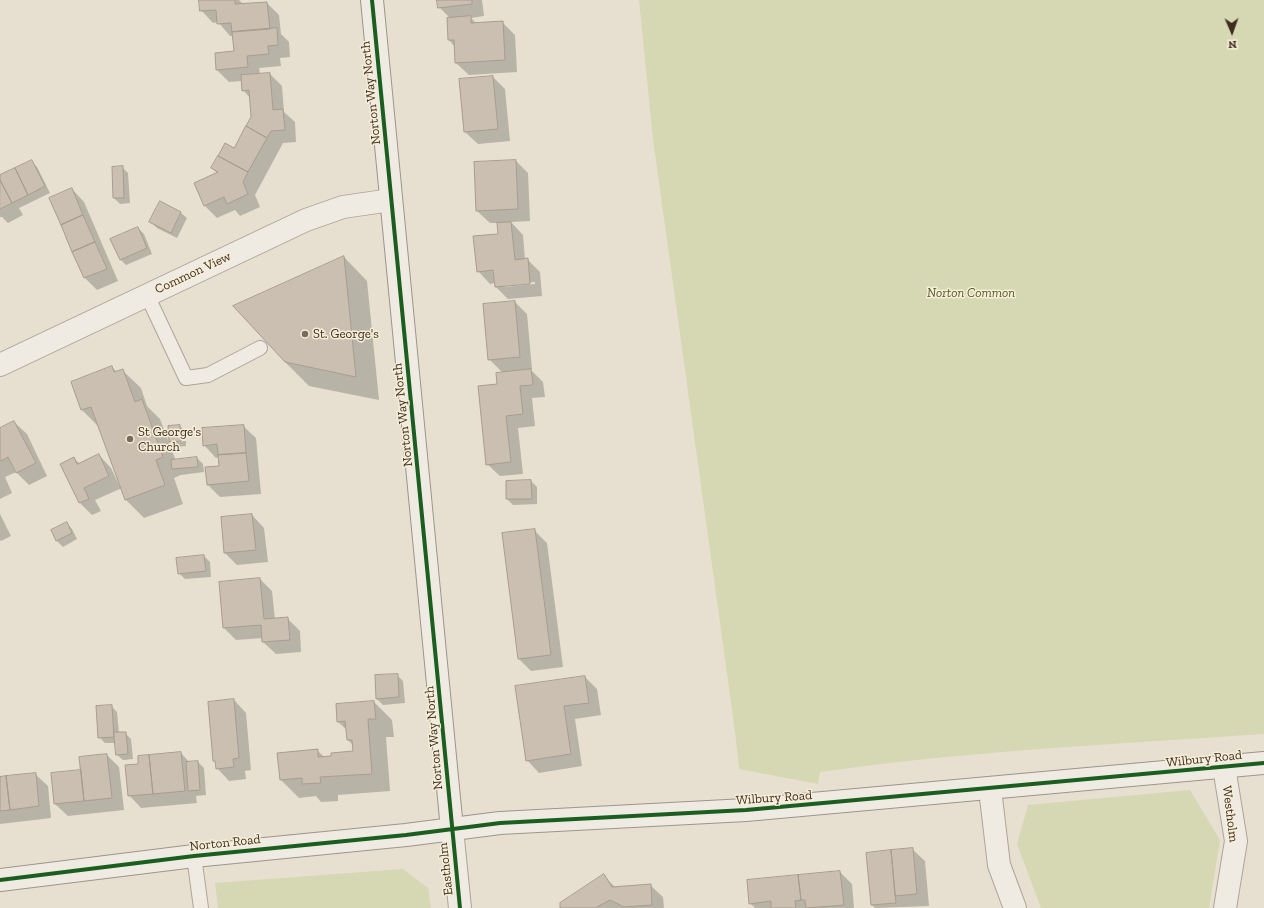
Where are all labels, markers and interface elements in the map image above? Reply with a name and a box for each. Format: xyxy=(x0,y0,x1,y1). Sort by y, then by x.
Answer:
north arrow xyxy=(1212,12,1252,52)
text: N xyxy=(1228,38,1237,51)
street label: Norton Way North xyxy=(358,40,384,146)
street label: Common View xyxy=(152,249,234,297)
park label: Norton Common xyxy=(927,285,1015,301)
place label: St. George's xyxy=(313,326,379,342)
marker: St. George's xyxy=(300,329,310,339)
street label: Norton Way North xyxy=(390,362,416,468)
place label: St George's Church xyxy=(138,424,201,455)
marker: St George's Church xyxy=(125,434,135,444)
street label: Norton Way North xyxy=(422,685,446,791)
street label: Wilbury Road xyxy=(1165,747,1243,771)
street label: Westholm xyxy=(1219,785,1241,843)
street label: Wilbury Road xyxy=(735,788,813,808)
street label: Norton Road xyxy=(189,832,261,854)
street label: Eastholm xyxy=(435,842,457,896)

